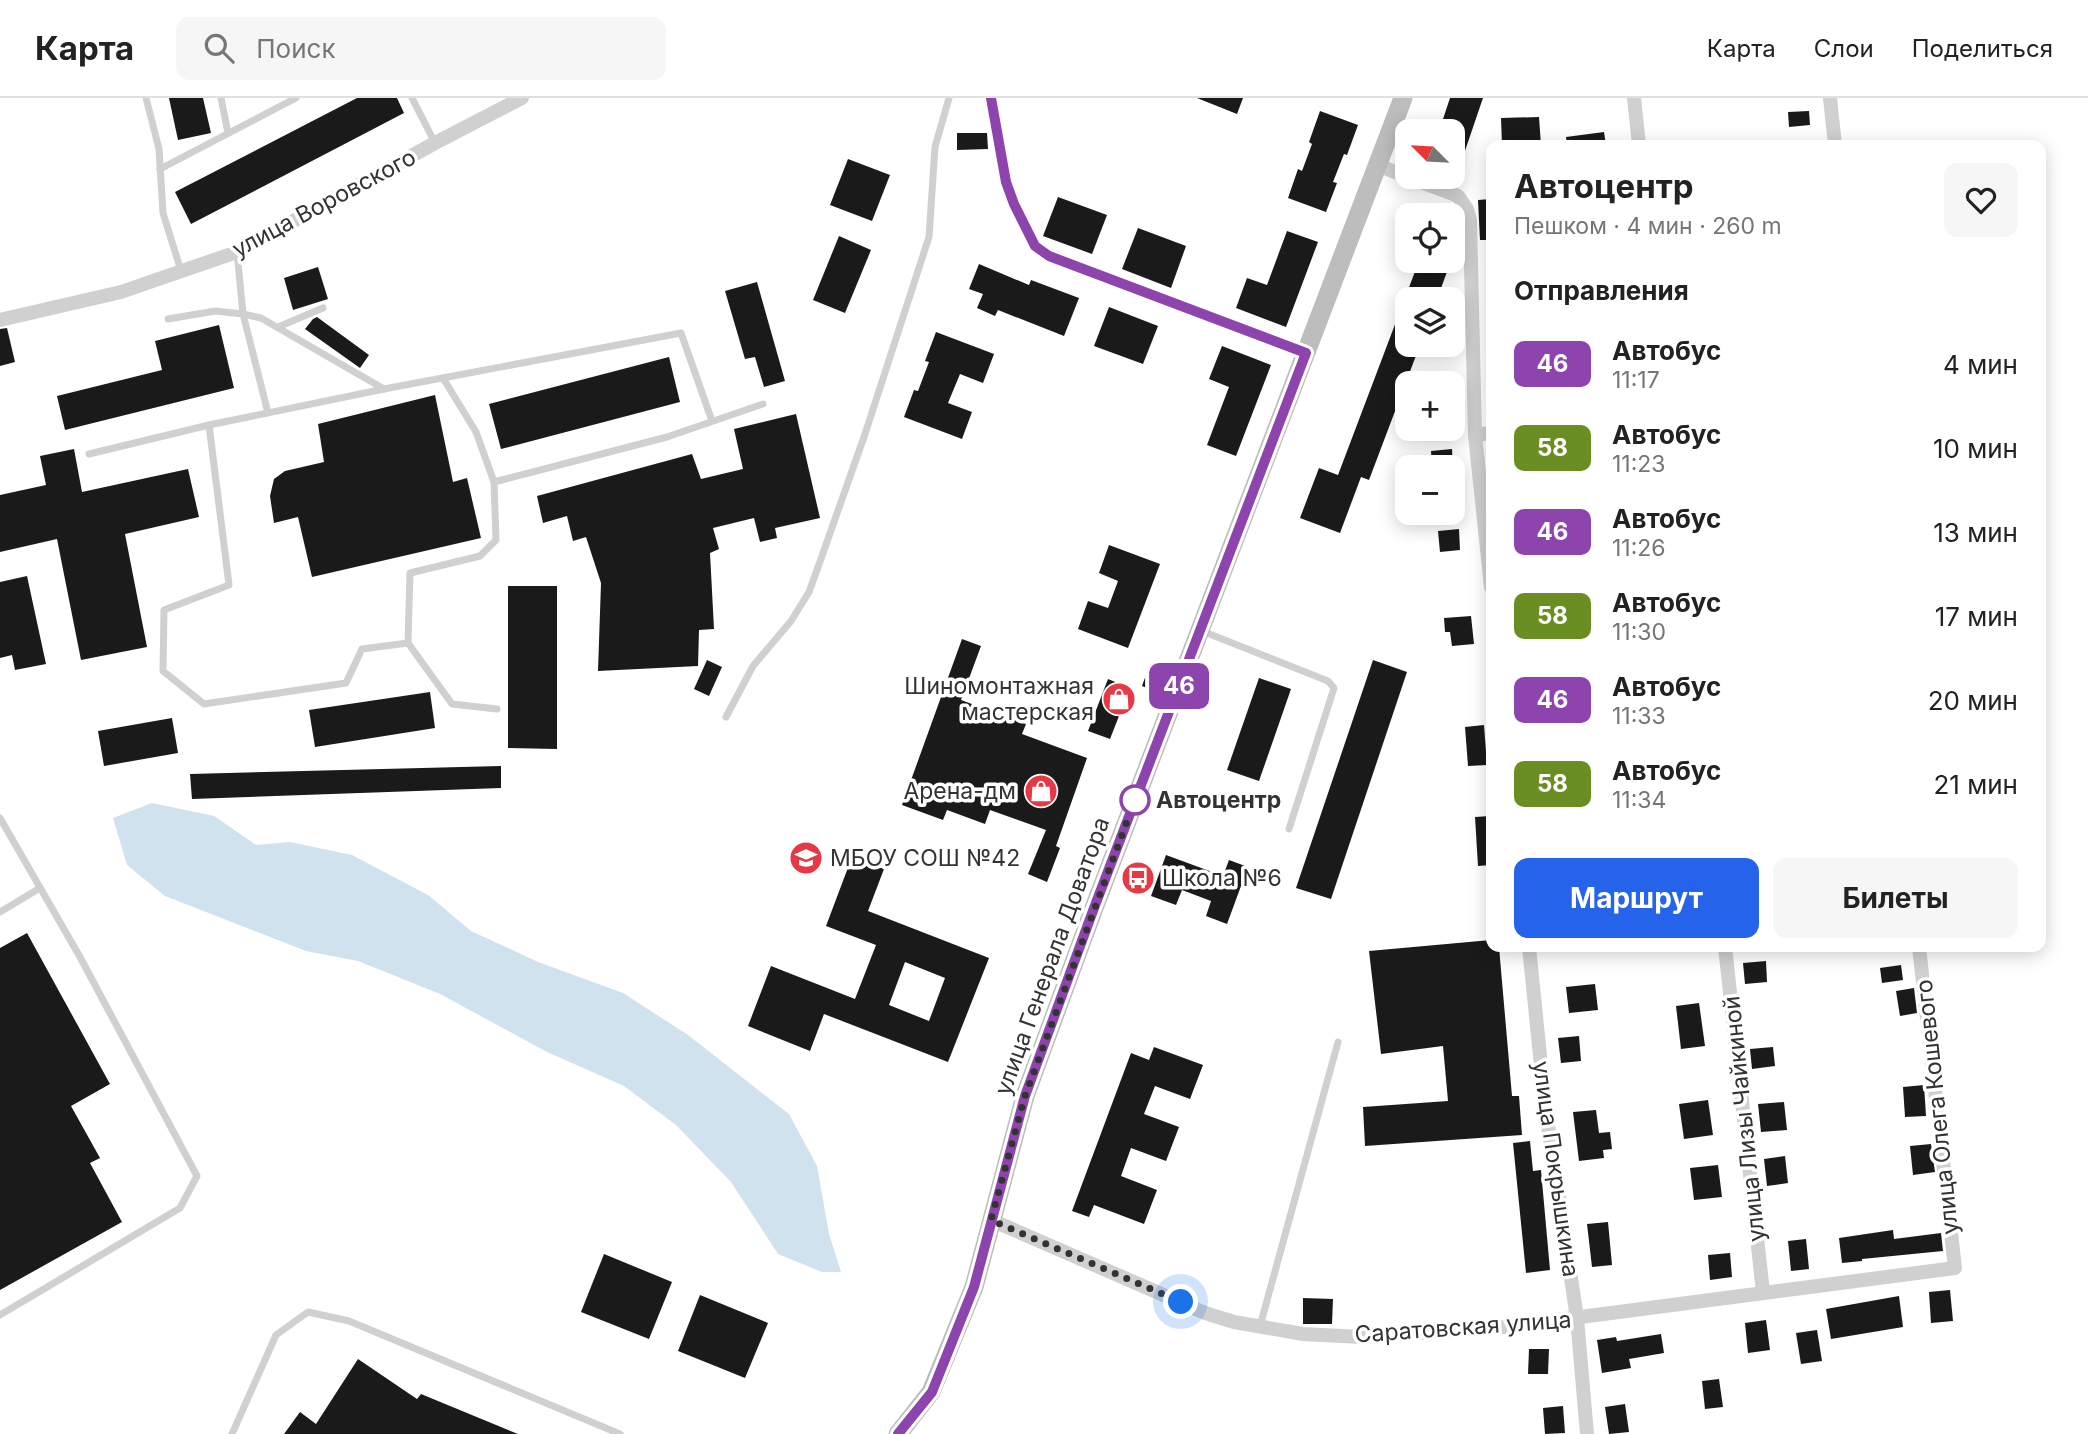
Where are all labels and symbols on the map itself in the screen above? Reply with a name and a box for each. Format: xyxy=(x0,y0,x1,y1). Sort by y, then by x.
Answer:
north arrow xyxy=(1395,119,1465,189)
street label: улица Воровского xyxy=(227,143,421,263)
line badge: 46 xyxy=(1148,663,1210,709)
place label: Шиномонтажная мастерская xyxy=(904,672,1094,726)
shop icon: Шиномонтажная мастерская xyxy=(1100,680,1138,718)
shop icon: Арена-дм xyxy=(1022,772,1060,810)
place label: Арена-дм xyxy=(903,777,1016,805)
marker: Автоцентр xyxy=(1120,785,1150,815)
place label: Автоцентр xyxy=(1156,786,1281,814)
street label: улица Генерала Доватора xyxy=(989,813,1115,1099)
school or university icon: МБОУ СОШ №42 xyxy=(787,839,825,877)
place label: МБОУ СОШ №42 xyxy=(830,844,1020,872)
bus stop icon: Школа №6 xyxy=(1119,859,1157,897)
place label: Школа №6 xyxy=(1162,864,1282,892)
street label: улица Олега Кошевого xyxy=(1910,978,1964,1236)
street label: улица Лизы Чайкиной xyxy=(1717,995,1771,1243)
street label: улица Покрышкина xyxy=(1527,1059,1585,1279)
your location xyxy=(1163,1284,1198,1319)
street label: Саратовская улица xyxy=(1354,1305,1572,1349)

